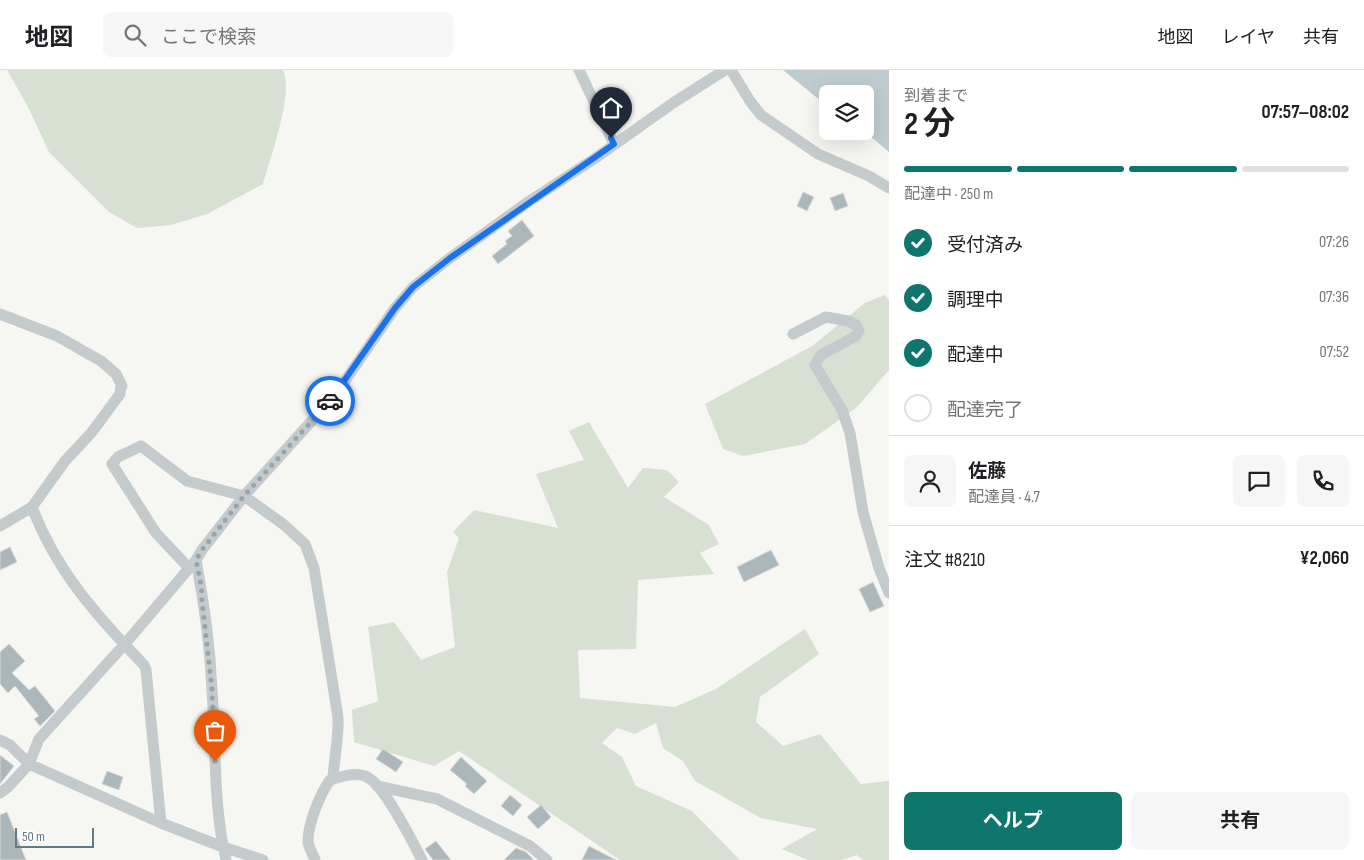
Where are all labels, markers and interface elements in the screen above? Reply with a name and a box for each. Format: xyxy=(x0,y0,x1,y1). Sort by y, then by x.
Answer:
search box xyxy=(103,12,453,57)
icon: search xyxy=(121,21,149,49)
text: 地図 xyxy=(25,23,73,52)
text: ここで検索 xyxy=(161,26,256,49)
text: 地図 xyxy=(1158,27,1194,48)
text: レイヤ xyxy=(1222,27,1275,48)
text: 共有 xyxy=(1303,27,1339,48)
map controls xyxy=(819,85,874,140)
button: layers xyxy=(819,85,874,140)
pin xyxy=(590,87,632,138)
text: 到着まで xyxy=(904,87,968,106)
icon: home xyxy=(597,94,625,122)
text: 07:57–08:02 xyxy=(1261,101,1349,124)
text: 2 分 xyxy=(904,105,955,144)
text: 配達中 · 250 m xyxy=(904,185,993,204)
icon: check xyxy=(904,229,932,257)
text: 07:26 xyxy=(1319,233,1349,252)
text: 受付済み xyxy=(947,234,1023,257)
icon: check xyxy=(904,284,932,312)
text: 07:36 xyxy=(1319,288,1349,307)
text: 調理中 xyxy=(947,289,1004,312)
icon: check xyxy=(904,339,932,367)
text: 07:52 xyxy=(1320,343,1349,362)
text: 配達中 xyxy=(947,344,1004,367)
courier xyxy=(305,376,355,426)
icon: car xyxy=(316,387,344,415)
text: 配達完了 xyxy=(947,399,1023,422)
button: person xyxy=(904,455,956,507)
button: chat xyxy=(1233,455,1285,507)
button: phone xyxy=(1297,455,1349,507)
text: 佐藤 xyxy=(968,460,1006,483)
text: 配達員 · 4.7 xyxy=(968,488,1040,507)
text: ¥2,060 xyxy=(1300,547,1349,570)
text: 注文 #8210 xyxy=(904,549,985,572)
pin xyxy=(194,710,236,761)
icon: bag xyxy=(201,717,229,745)
button: ヘルプ xyxy=(904,792,1122,850)
button: 共有 xyxy=(1132,792,1349,850)
scale bar xyxy=(15,825,94,848)
text: 50 m xyxy=(22,828,45,845)

